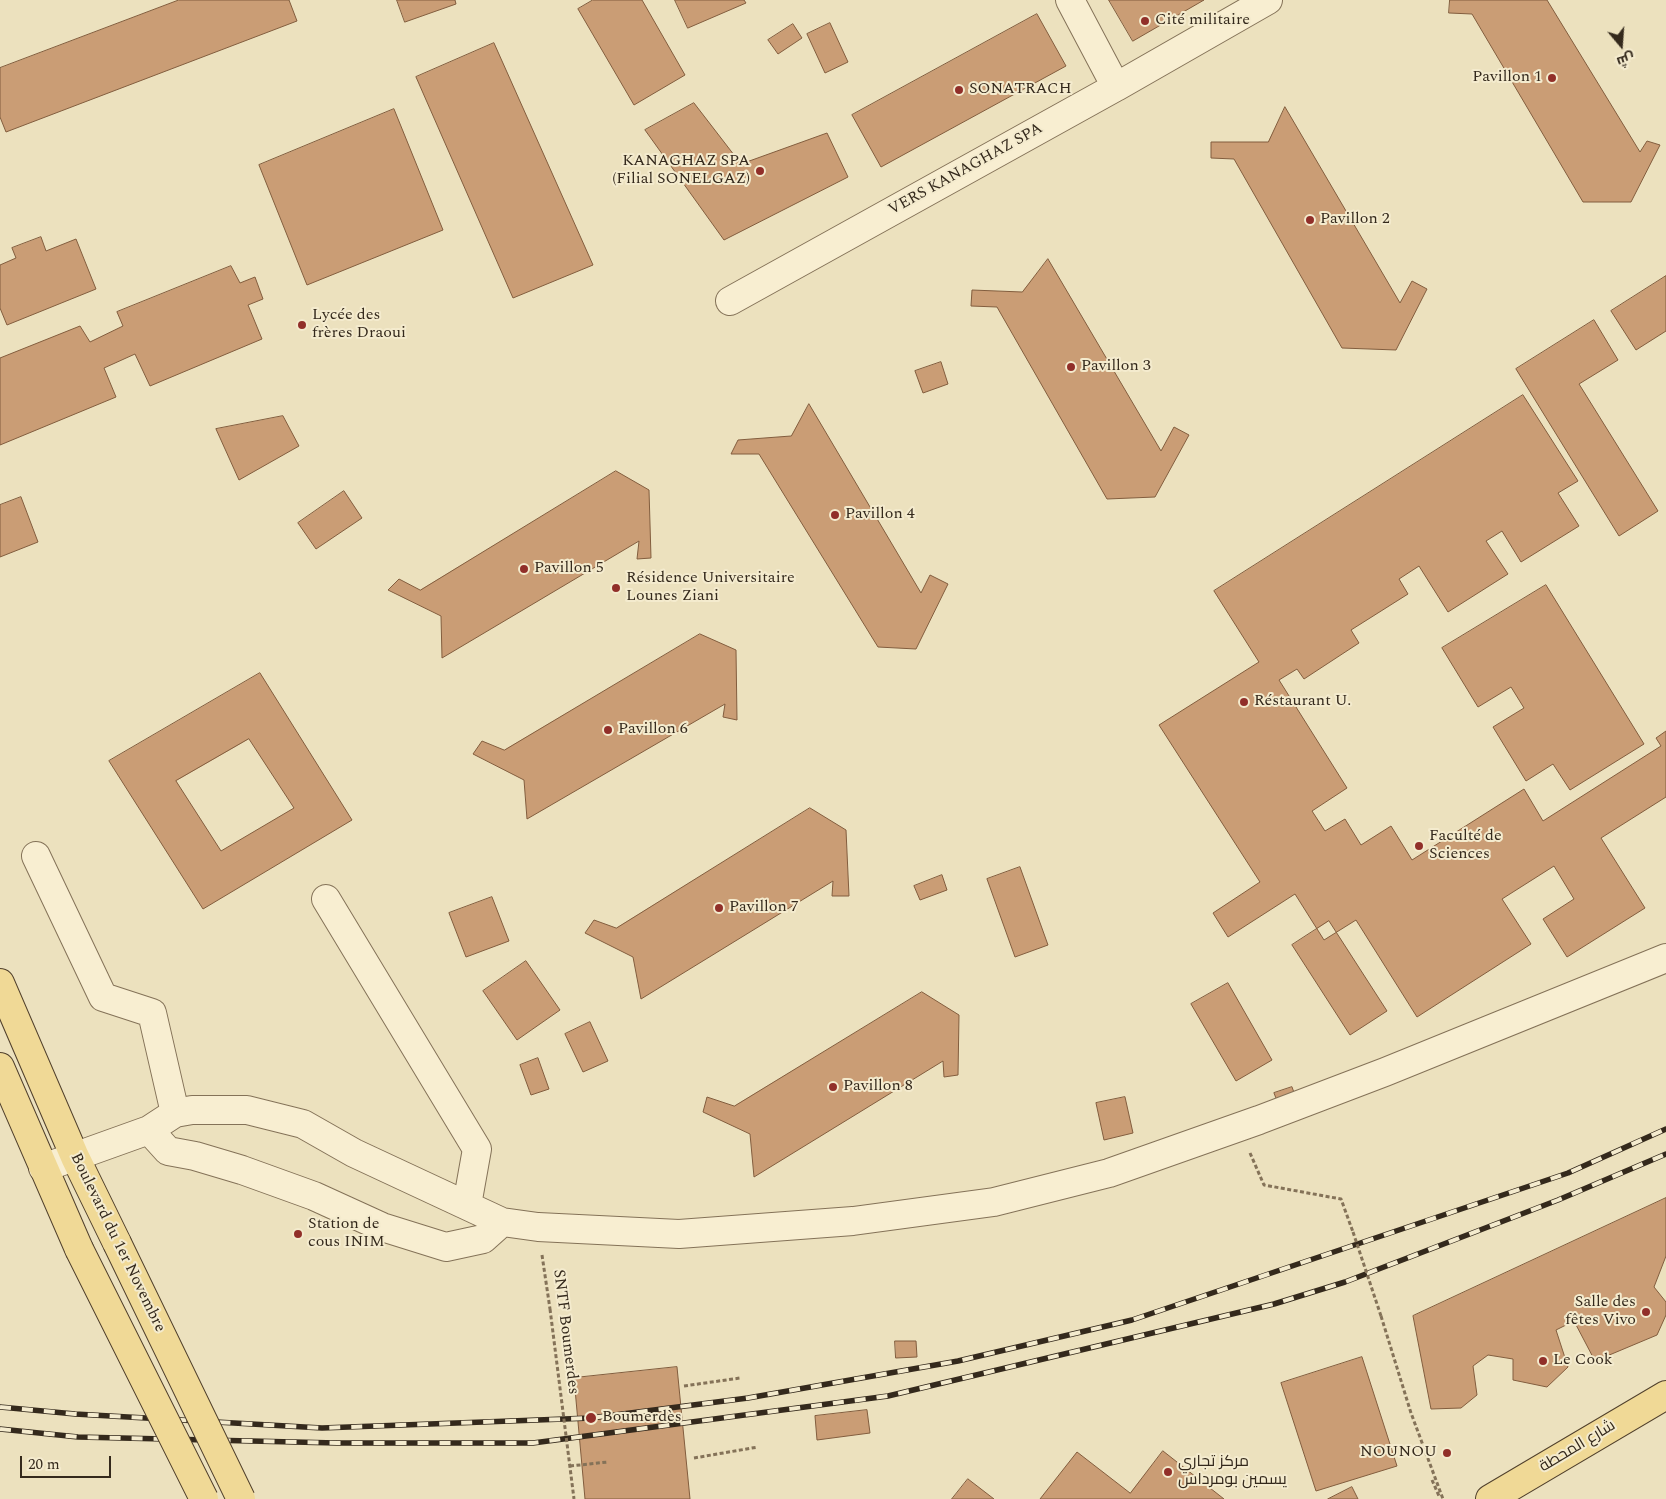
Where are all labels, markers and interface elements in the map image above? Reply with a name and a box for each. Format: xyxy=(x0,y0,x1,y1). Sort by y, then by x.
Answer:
place label: Cité militaire xyxy=(1155,11,1250,31)
marker: Cité militaire xyxy=(1139,15,1151,27)
north arrow xyxy=(1596,20,1646,70)
text: ش xyxy=(1614,47,1638,73)
place label: Pavillon 1 xyxy=(1472,68,1542,88)
marker: Pavillon 1 xyxy=(1546,72,1558,84)
place label: SONATRACH xyxy=(969,80,1072,100)
marker: SONATRACH xyxy=(953,84,965,96)
street label: VERS KANAGHAZ SPA xyxy=(886,120,1046,220)
place label: KANAGHAZ SPA (Filial SONELGAZ) xyxy=(612,152,750,190)
marker: KANAGHAZ SPA (Filial SONELGAZ) xyxy=(754,165,766,177)
place label: Pavillon 2 xyxy=(1320,210,1390,230)
marker: Pavillon 2 xyxy=(1304,214,1316,226)
place label: Lycée des frères Draoui xyxy=(312,306,406,344)
marker: Lycée des frères Draoui xyxy=(296,319,308,331)
place label: Pavillon 3 xyxy=(1081,357,1151,377)
marker: Pavillon 3 xyxy=(1065,361,1077,373)
place label: Pavillon 4 xyxy=(845,505,915,525)
marker: Pavillon 4 xyxy=(829,509,841,521)
place label: Pavillon 5 xyxy=(534,559,604,579)
marker: Pavillon 5 xyxy=(518,563,530,575)
place label: Résidence Universitaire Lounes Ziani xyxy=(626,569,795,607)
marker: Résidence Universitaire Lounes Ziani xyxy=(610,582,622,594)
place label: Réstaurant U. xyxy=(1254,692,1351,712)
marker: Réstaurant U. xyxy=(1238,696,1250,708)
place label: Pavillon 6 xyxy=(618,720,688,740)
marker: Pavillon 6 xyxy=(602,724,614,736)
place label: Faculté de Sciences xyxy=(1429,827,1502,865)
marker: Faculté de Sciences xyxy=(1413,840,1425,852)
place label: Pavillon 7 xyxy=(729,898,799,918)
marker: Pavillon 7 xyxy=(713,902,725,914)
place label: Pavillon 8 xyxy=(843,1077,913,1097)
marker: Pavillon 8 xyxy=(827,1081,839,1093)
street label: Boulevard du 1er Novembre xyxy=(65,1150,169,1336)
place label: Station de cous INIM xyxy=(308,1215,385,1253)
marker: Station de cous INIM xyxy=(292,1228,304,1240)
street label: SNTF Boumerdes xyxy=(548,1268,582,1396)
place label: Salle des fêtes Vivo xyxy=(1565,1293,1636,1331)
marker: Salle des fêtes Vivo xyxy=(1640,1306,1652,1318)
place label: Le Cook xyxy=(1553,1351,1613,1371)
marker: Le Cook xyxy=(1537,1355,1549,1367)
place label: Boumerdès xyxy=(602,1408,682,1428)
marker: Boumerdès xyxy=(584,1411,598,1425)
street label: شارع المحطة xyxy=(1536,1417,1620,1477)
place label: NOUNOU xyxy=(1360,1443,1437,1463)
scale bar xyxy=(22,1446,114,1478)
marker: NOUNOU xyxy=(1441,1447,1453,1459)
text: 20 m xyxy=(28,1453,60,1476)
place label: مركز تجاري يسمين بومرداس xyxy=(1178,1453,1287,1491)
marker: مركز تجاري يسمين بومرداس xyxy=(1162,1466,1174,1478)

